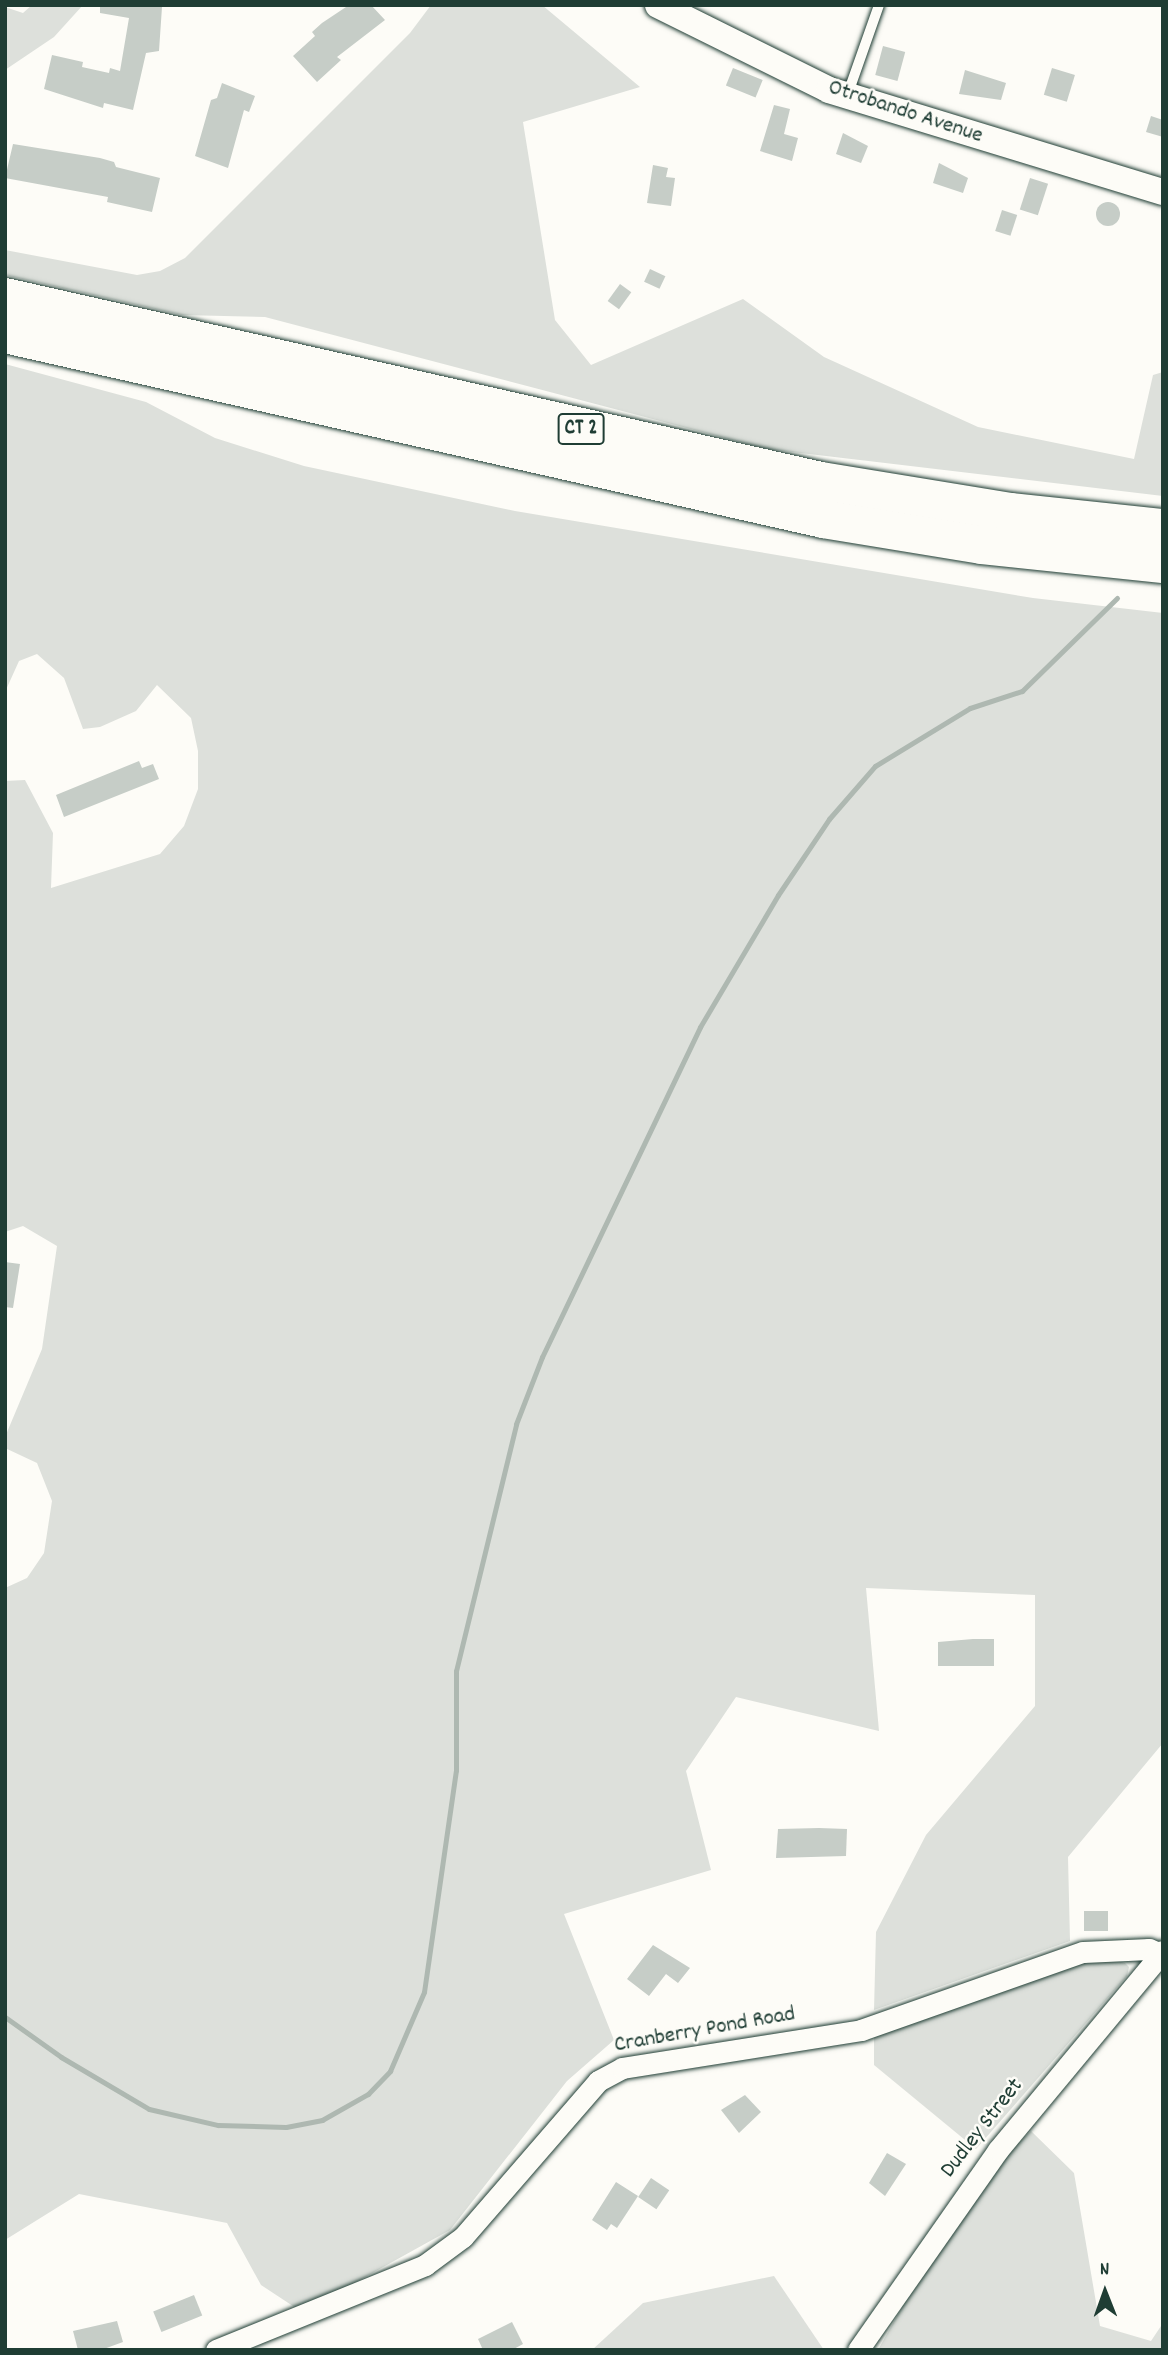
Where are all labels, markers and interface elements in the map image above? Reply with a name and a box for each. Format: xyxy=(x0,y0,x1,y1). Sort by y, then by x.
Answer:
street label: Otrobando Avenue xyxy=(824,75,986,151)
road number: CT 2 xyxy=(556,412,606,446)
street label: Cranberry Pond Road xyxy=(612,2001,798,2061)
street label: Dudley Street xyxy=(936,2074,1030,2184)
north arrow xyxy=(1070,2257,1140,2327)
text: N xyxy=(1100,2257,1110,2284)

